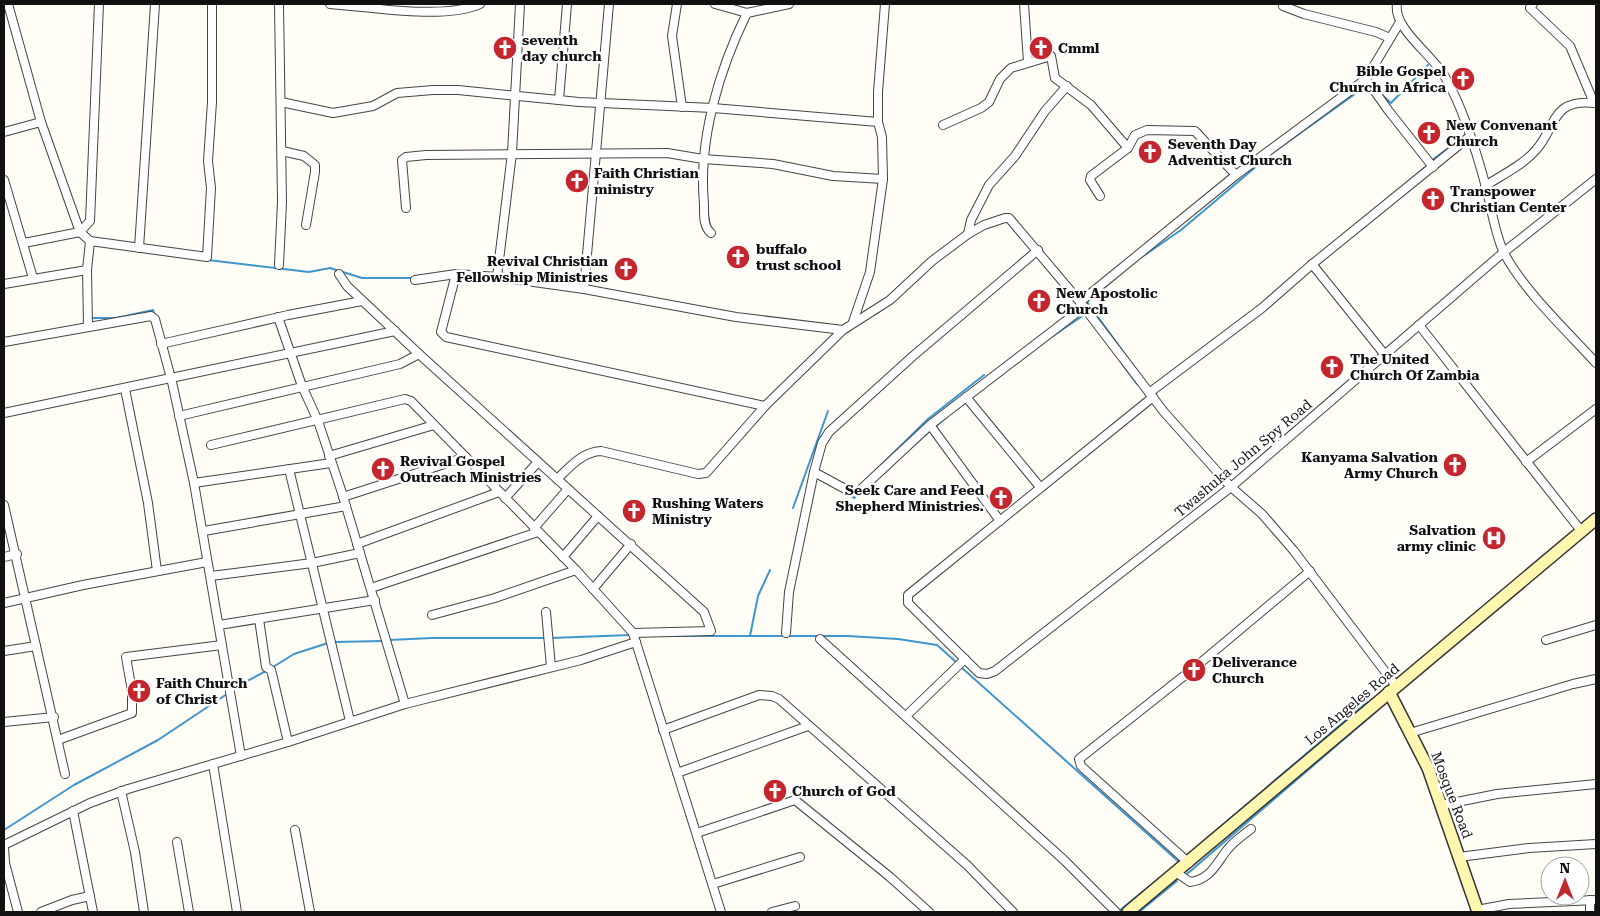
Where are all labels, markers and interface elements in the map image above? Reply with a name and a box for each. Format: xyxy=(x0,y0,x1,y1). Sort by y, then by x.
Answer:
place label: seventh day church xyxy=(522,32,602,64)
church icon: seventh day church xyxy=(492,35,518,61)
church icon: Cmml xyxy=(1028,35,1054,61)
place label: Cmml xyxy=(1058,40,1100,56)
place label: Bible Gospel Church in Africa xyxy=(1329,63,1447,95)
church icon: Bible Gospel Church in Africa xyxy=(1450,66,1476,92)
place label: New Convenant Church xyxy=(1446,117,1558,149)
church icon: New Convenant Church xyxy=(1416,120,1442,146)
place label: Seventh Day Adventist Church xyxy=(1168,136,1292,168)
church icon: Seventh Day Adventist Church xyxy=(1137,139,1163,165)
place label: Faith Christian ministry xyxy=(594,165,699,197)
church icon: Faith Christian ministry xyxy=(564,168,590,194)
place label: Transpower Christian Center xyxy=(1450,183,1567,215)
church icon: Transpower Christian Center xyxy=(1420,186,1446,212)
place label: buffalo trust school xyxy=(756,241,841,273)
church icon: buffalo trust school xyxy=(725,244,751,270)
place label: Revival Christian Fellowship Ministries xyxy=(456,253,609,285)
church icon: Revival Christian Fellowship Ministries xyxy=(613,256,639,282)
place label: New Apostolic Church xyxy=(1056,285,1158,317)
church icon: New Apostolic Church xyxy=(1026,288,1052,314)
place label: The United Church Of Zambia xyxy=(1350,351,1480,383)
church icon: The United Church Of Zambia xyxy=(1319,354,1345,380)
street label: Twashuka John Spy Road xyxy=(1171,396,1315,520)
place label: Kanyama Salvation Army Church xyxy=(1301,449,1439,481)
church icon: Kanyama Salvation Army Church xyxy=(1442,452,1468,478)
place label: Revival Gospel Outreach Ministries xyxy=(400,453,541,485)
church icon: Revival Gospel Outreach Ministries xyxy=(370,456,396,482)
place label: Seek Care and Feed Shepherd Ministries. xyxy=(836,482,985,514)
church icon: Seek Care and Feed Shepherd Ministries. xyxy=(988,485,1014,511)
place label: Rushing Waters Ministry xyxy=(652,495,764,527)
church icon: Rushing Waters Ministry xyxy=(621,498,647,524)
place label: Salvation army clinic xyxy=(1397,522,1477,554)
hospital icon: Salvation army clinic xyxy=(1481,525,1507,551)
place label: Deliverance Church xyxy=(1212,654,1297,686)
church icon: Deliverance Church xyxy=(1181,657,1207,683)
street label: Los Angeles Road xyxy=(1302,660,1402,748)
place label: Faith Church of Christ xyxy=(156,675,248,707)
church icon: Faith Church of Christ xyxy=(126,678,152,704)
street label: Mosque Road xyxy=(1428,749,1476,841)
church icon: Church of God xyxy=(762,778,788,804)
place label: Church of God xyxy=(792,783,896,799)
north arrow xyxy=(1540,856,1590,906)
text: N xyxy=(1560,860,1571,876)

